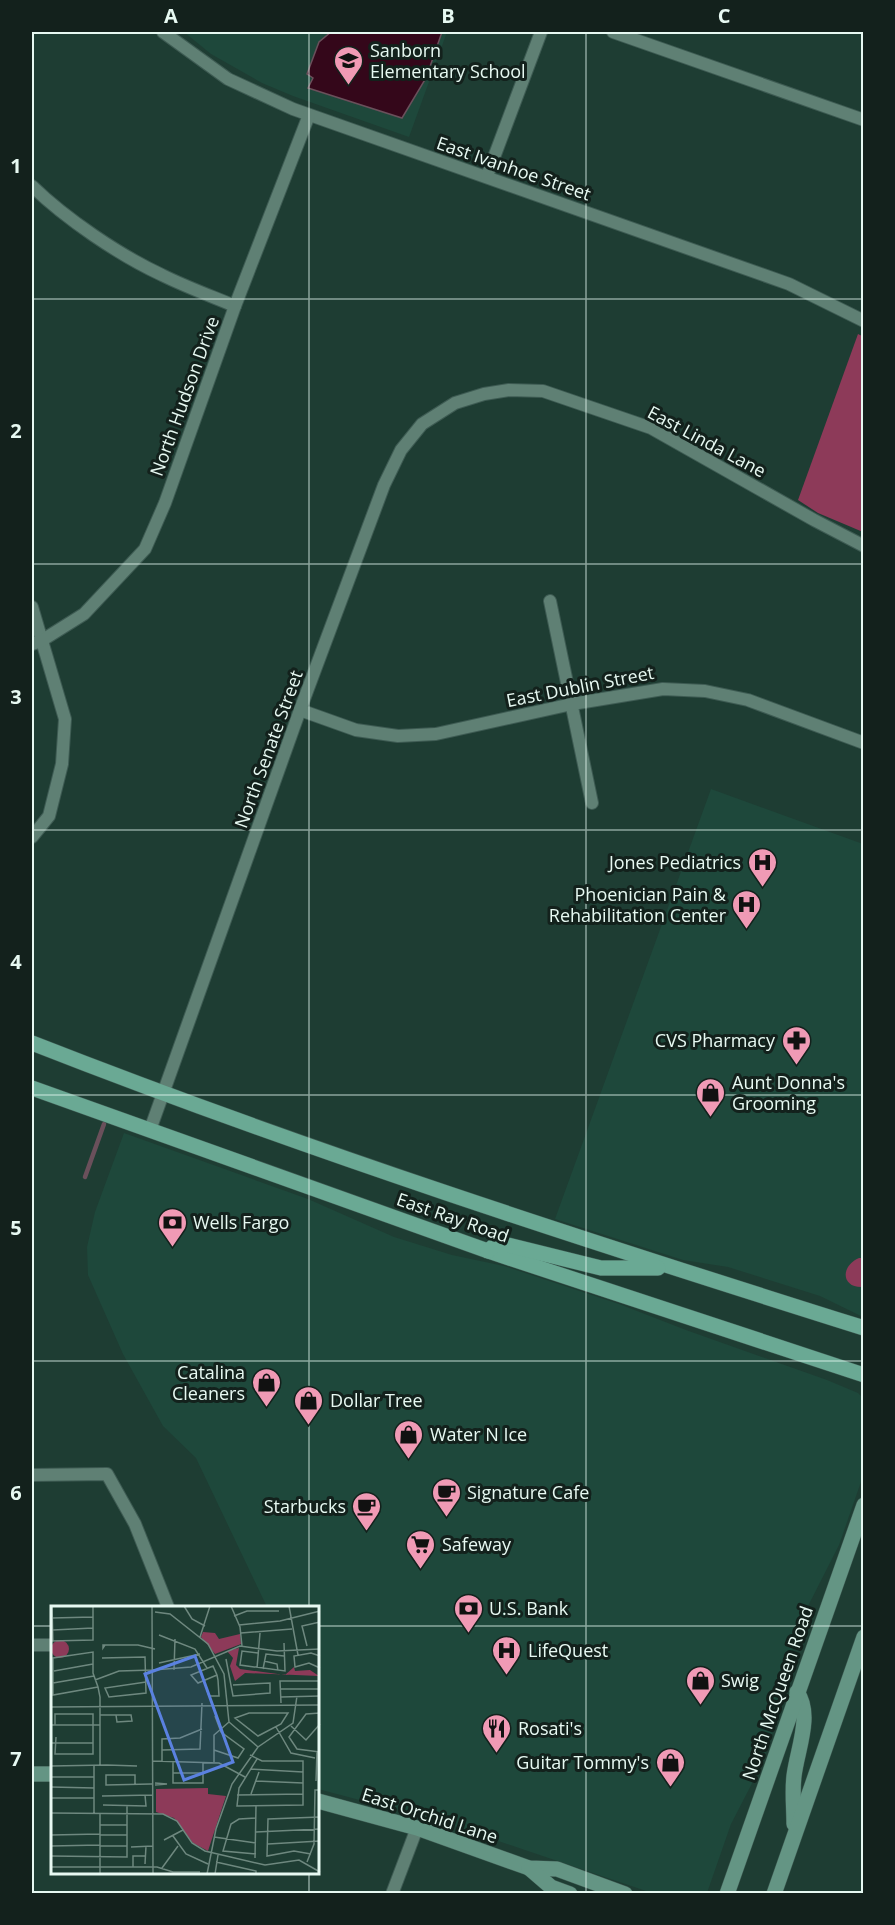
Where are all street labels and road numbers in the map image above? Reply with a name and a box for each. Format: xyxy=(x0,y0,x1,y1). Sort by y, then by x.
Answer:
street label: East Ivanhoe Street xyxy=(434,130,594,206)
street label: North Hudson Drive xyxy=(144,313,224,479)
street label: East Linda Lane xyxy=(644,400,770,482)
street label: East Dublin Street xyxy=(504,660,656,712)
street label: North Senate Street xyxy=(228,667,308,831)
street label: East Ray Road xyxy=(394,1187,512,1247)
street label: North McQueen Road xyxy=(736,1603,818,1783)
street label: East Orchid Lane xyxy=(359,1782,501,1848)

